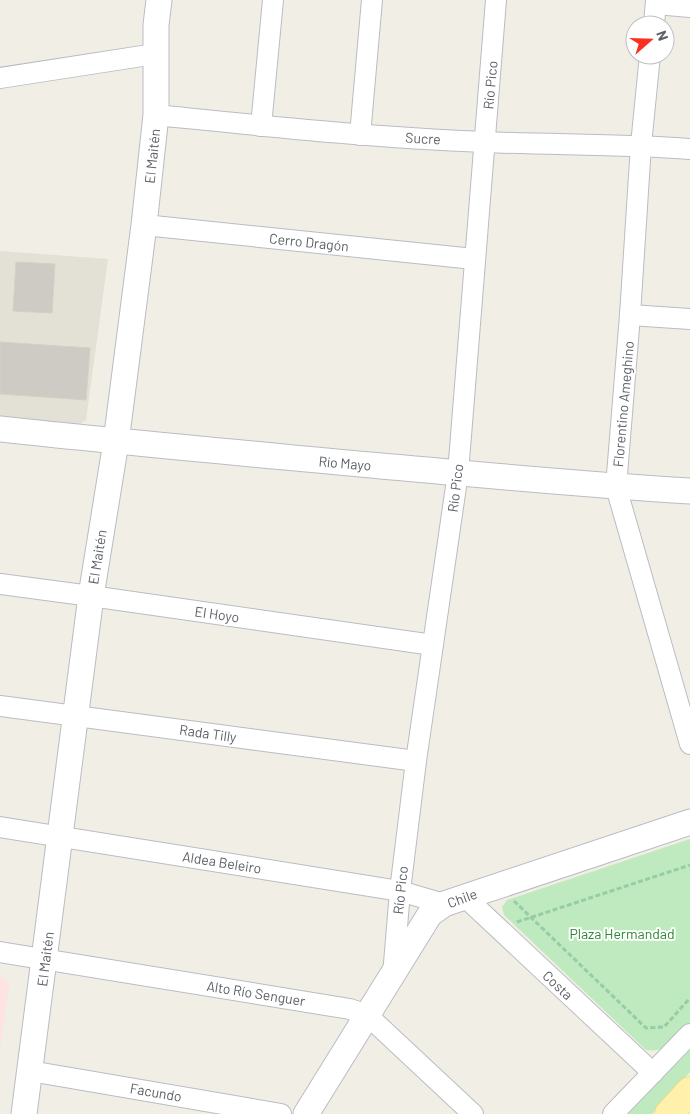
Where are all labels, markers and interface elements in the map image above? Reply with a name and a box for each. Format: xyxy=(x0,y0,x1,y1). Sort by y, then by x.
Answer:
north arrow xyxy=(625,15,675,65)
text: N xyxy=(653,28,672,43)
street label: Río Pico xyxy=(479,60,501,110)
street label: El Maitén xyxy=(141,128,163,184)
street label: Sucre xyxy=(405,129,441,147)
street label: Cerro Dragón xyxy=(268,229,350,255)
street label: Florentino Ameghino xyxy=(609,340,637,468)
street label: Río Mayo xyxy=(318,452,372,474)
street label: Río Pico xyxy=(444,463,466,513)
street label: El Maitén xyxy=(84,528,110,586)
street label: El Hoyo xyxy=(194,602,240,626)
street label: Rada Tilly xyxy=(178,721,238,745)
street label: Aldea Beleiro xyxy=(181,847,263,877)
street label: Río Pico xyxy=(389,865,411,915)
street label: Chile xyxy=(445,885,479,911)
park label: Plaza Hermandad xyxy=(569,925,675,942)
street label: El Maitén xyxy=(33,931,57,987)
street label: Costa xyxy=(539,967,577,1003)
street label: Alto Río Senguer xyxy=(205,977,307,1009)
street label: Facundo xyxy=(129,1079,183,1105)

